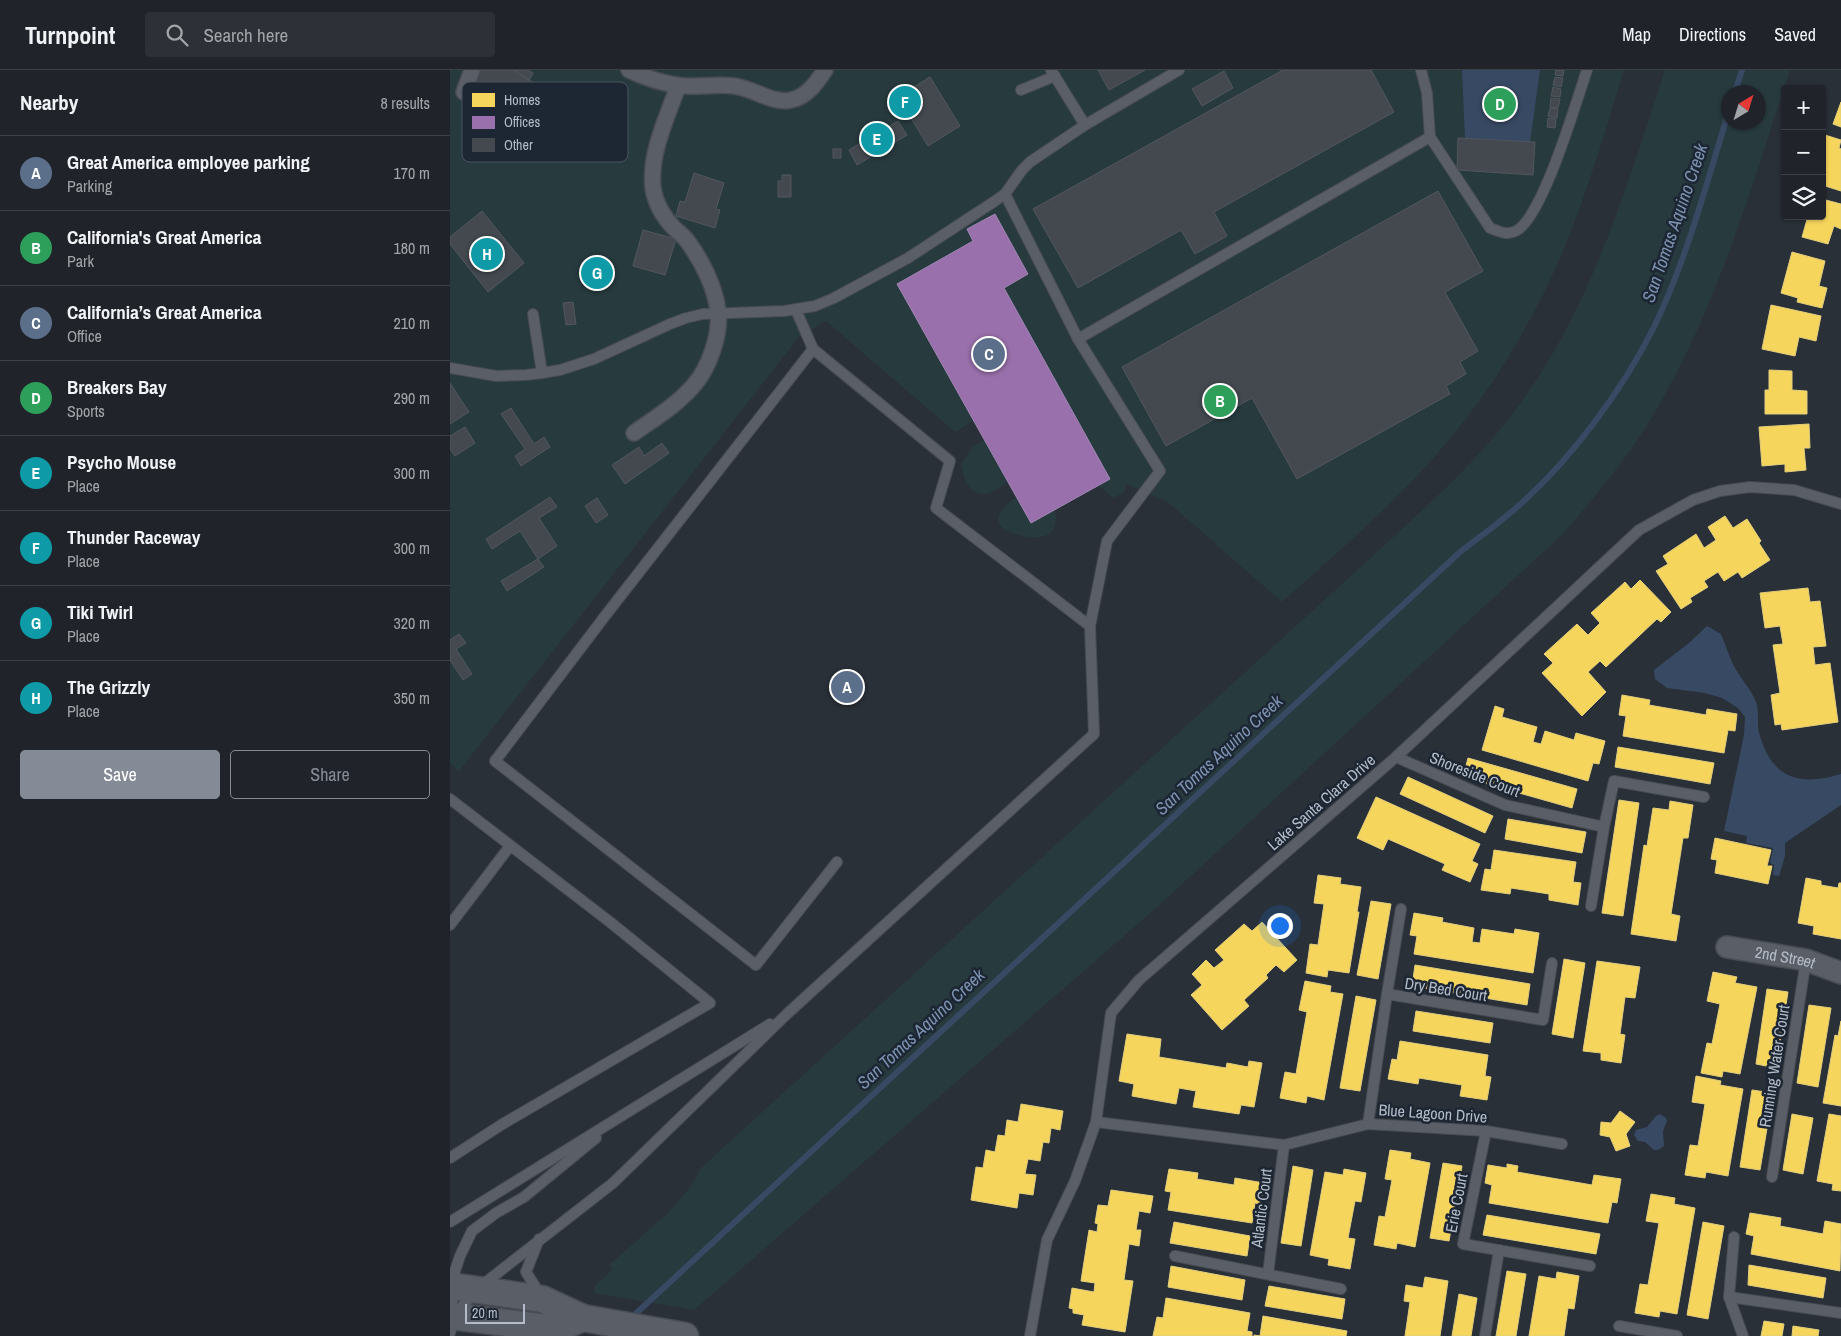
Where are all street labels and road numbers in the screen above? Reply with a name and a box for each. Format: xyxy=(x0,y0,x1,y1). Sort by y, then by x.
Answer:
street label: Shoreside Court xyxy=(1427,746,1524,802)
street label: Lake Santa Clara Drive xyxy=(1262,749,1380,855)
street label: 2nd Street xyxy=(1754,941,1819,974)
street label: Dry Bed Court xyxy=(1403,972,1489,1006)
street label: Running Water Court xyxy=(1753,1003,1795,1129)
street label: Blue Lagoon Drive xyxy=(1378,1098,1488,1128)
street label: Atlantic Court xyxy=(1245,1167,1277,1250)
street label: Erie Court xyxy=(1439,1171,1473,1234)

